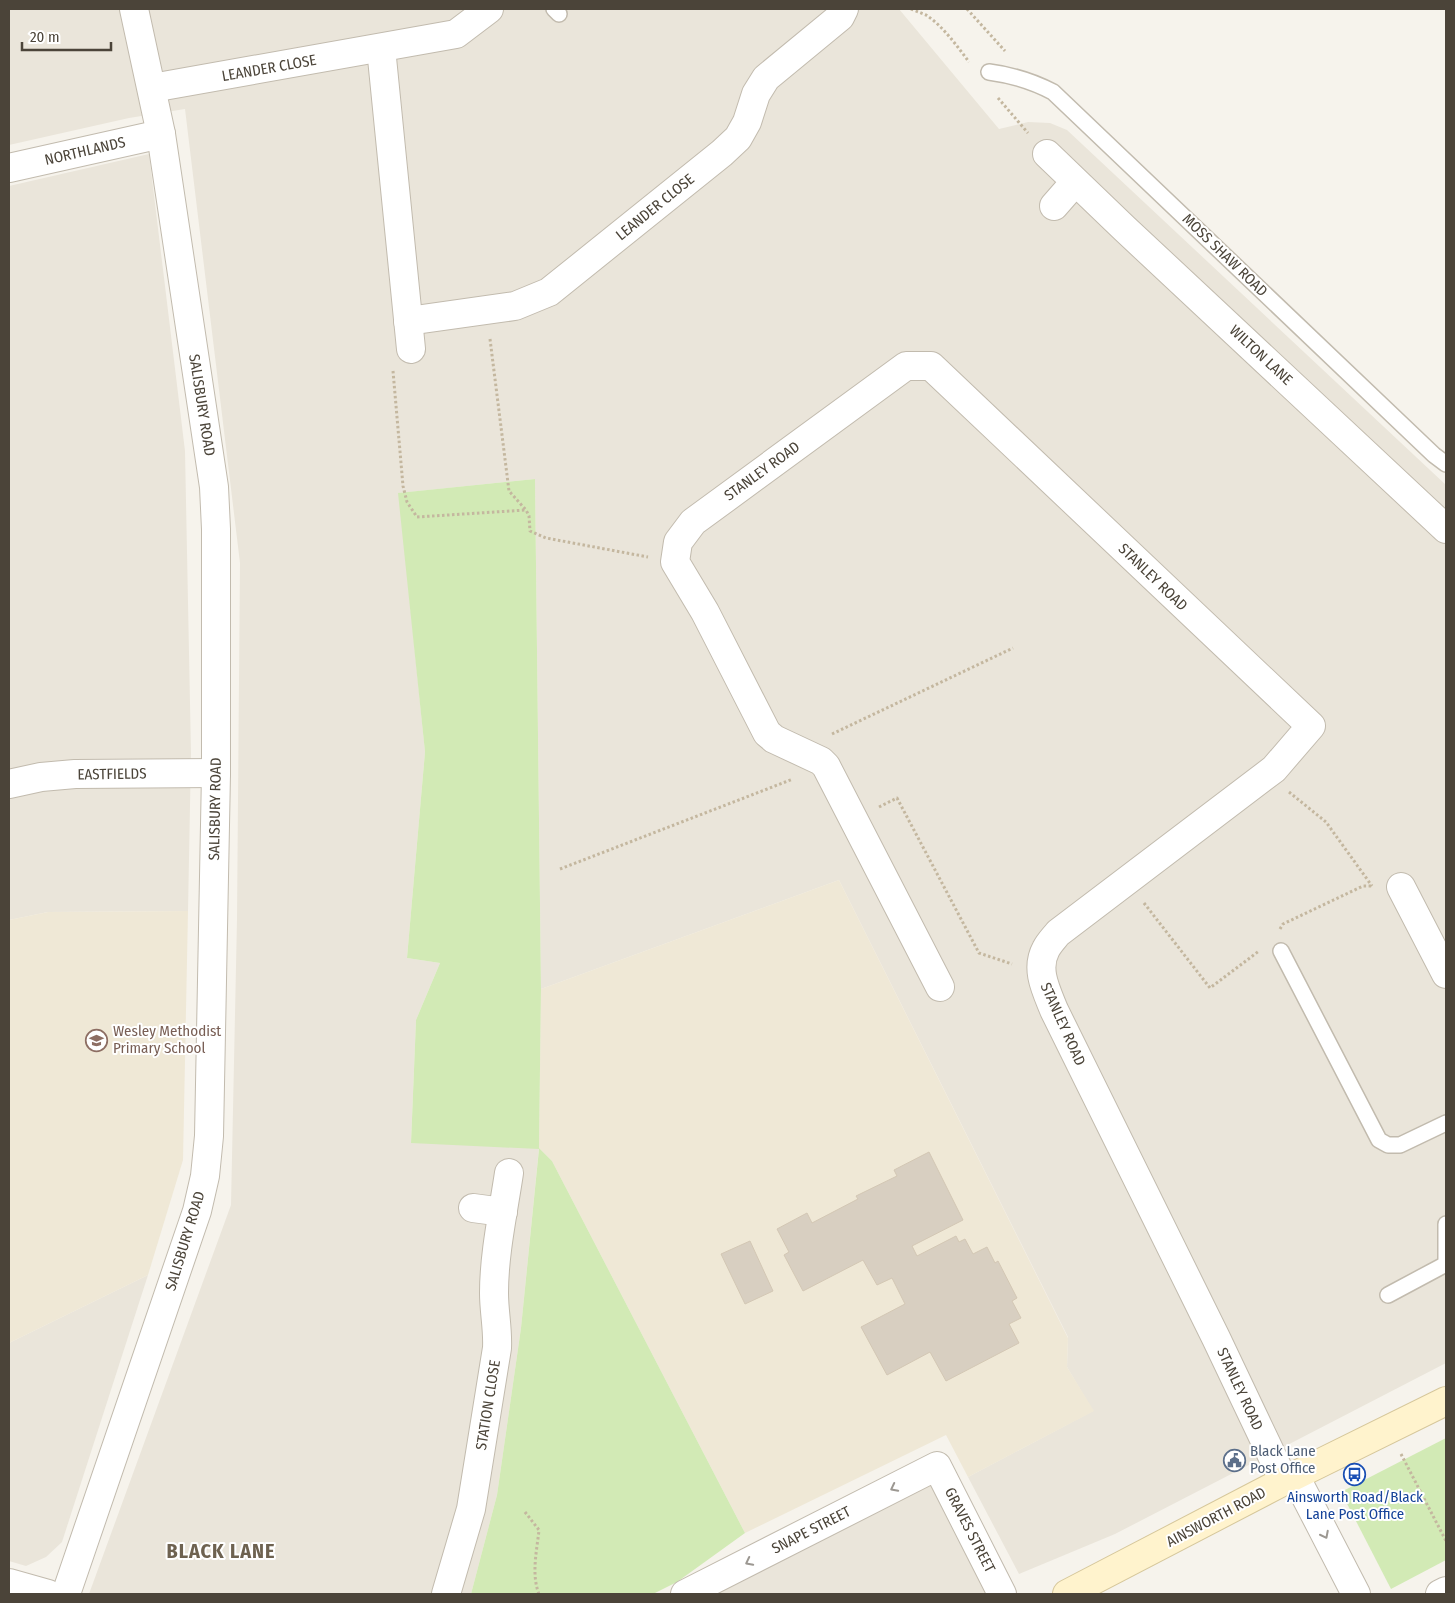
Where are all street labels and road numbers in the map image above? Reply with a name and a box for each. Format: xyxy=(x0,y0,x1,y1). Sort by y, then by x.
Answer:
street label: LEANDER CLOSE xyxy=(220,51,318,85)
street label: NORTHLANDS xyxy=(43,133,127,169)
street label: LEANDER CLOSE xyxy=(612,170,698,244)
street label: MOSS SHAW ROAD xyxy=(1179,210,1271,300)
street label: WILTON LANE xyxy=(1226,321,1296,389)
street label: SALISBURY ROAD xyxy=(185,353,219,457)
street label: STANLEY ROAD xyxy=(721,438,803,504)
street label: STANLEY ROAD xyxy=(1115,540,1191,614)
street label: SALISBURY ROAD xyxy=(205,757,225,861)
street label: EASTFIELDS xyxy=(77,764,147,784)
street label: STANLEY ROAD xyxy=(1037,980,1089,1068)
street label: SALISBURY ROAD xyxy=(161,1189,209,1293)
street label: STANLEY ROAD xyxy=(1213,1345,1267,1433)
street label: STATION CLOSE xyxy=(472,1359,504,1451)
street label: AINSWORTH ROAD xyxy=(1163,1483,1269,1551)
street label: GRAVES STREET xyxy=(941,1484,999,1576)
street label: SNAPE STREET xyxy=(769,1502,853,1558)

